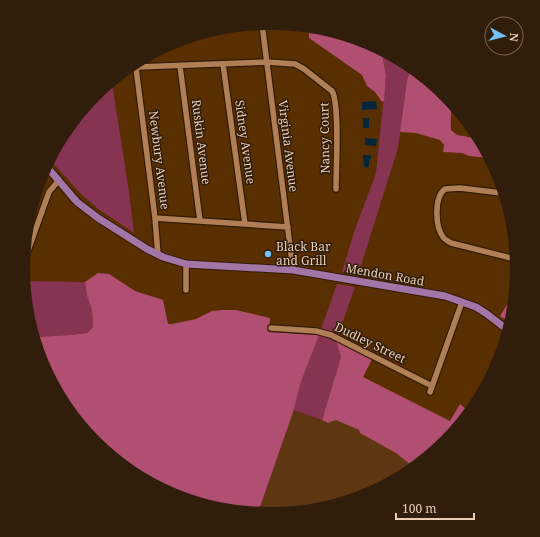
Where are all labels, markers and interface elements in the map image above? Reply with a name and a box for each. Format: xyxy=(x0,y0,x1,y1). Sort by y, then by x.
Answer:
north arrow xyxy=(484,16,524,56)
text: N xyxy=(506,32,522,43)
street label: Ruskin Avenue xyxy=(188,98,215,185)
street label: Sidney Avenue xyxy=(231,99,260,185)
street label: Virginia Avenue xyxy=(274,99,303,193)
street label: Nancy Court xyxy=(315,102,334,174)
street label: Newbury Avenue xyxy=(145,110,174,210)
place label: Black Bar and Grill xyxy=(276,238,331,269)
marker: Black Bar and Grill xyxy=(263,249,273,259)
street label: Mendon Road xyxy=(344,259,426,290)
street label: Dudley Street xyxy=(332,318,409,367)
scale bar xyxy=(396,495,474,521)
text: 100 m xyxy=(402,500,437,517)

